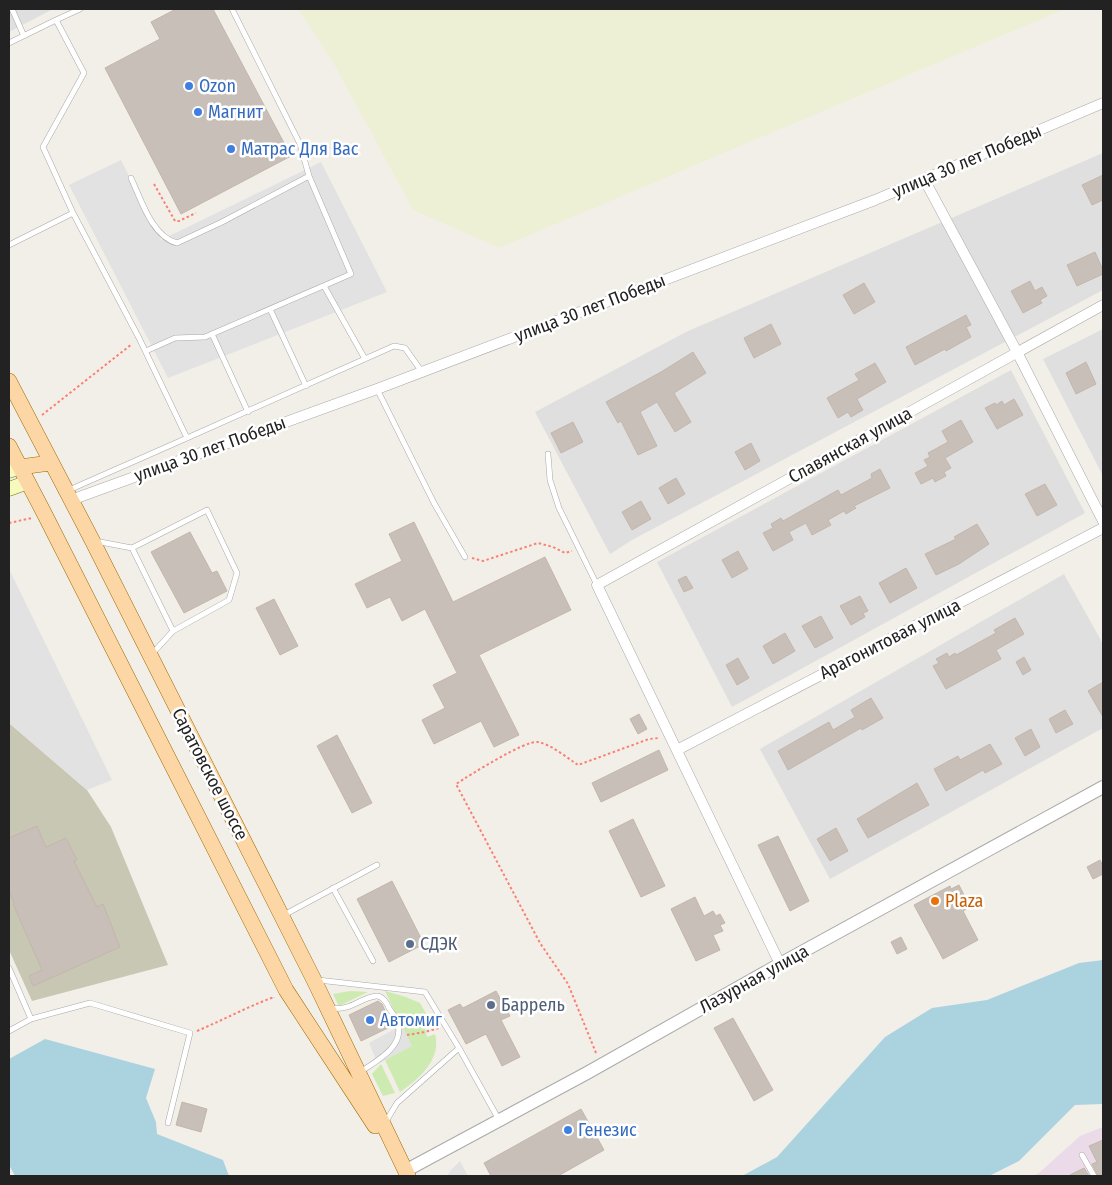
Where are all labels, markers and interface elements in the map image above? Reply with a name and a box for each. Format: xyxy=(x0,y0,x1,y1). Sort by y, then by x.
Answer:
place label: Ozon xyxy=(199,75,236,97)
marker: Ozon xyxy=(183,80,195,92)
place label: Магнит xyxy=(208,101,264,123)
marker: Магнит xyxy=(192,106,204,118)
street label: улица 30 лет Победы xyxy=(889,120,1045,202)
place label: Матрас Для Вас xyxy=(241,138,359,160)
marker: Матрас Для Вас xyxy=(225,143,237,155)
street label: улица 30 лет Победы xyxy=(511,269,669,347)
street label: Славянская улица xyxy=(784,402,916,488)
street label: улица 30 лет Победы xyxy=(131,411,289,487)
street label: Арагонитовая улица xyxy=(816,594,964,684)
street label: Саратовское шоссе xyxy=(167,704,253,844)
place label: Plaza xyxy=(945,890,984,912)
marker: Plaza xyxy=(929,895,941,907)
place label: СДЭК xyxy=(420,933,458,955)
marker: СДЭК xyxy=(404,938,416,950)
street label: Лазурная улица xyxy=(696,940,813,1018)
place label: Баррель xyxy=(501,994,565,1016)
marker: Баррель xyxy=(485,999,497,1011)
place label: Автомиг xyxy=(380,1009,442,1031)
marker: Автомиг xyxy=(364,1014,376,1026)
place label: Генезис xyxy=(578,1119,637,1141)
marker: Генезис xyxy=(562,1124,574,1136)

